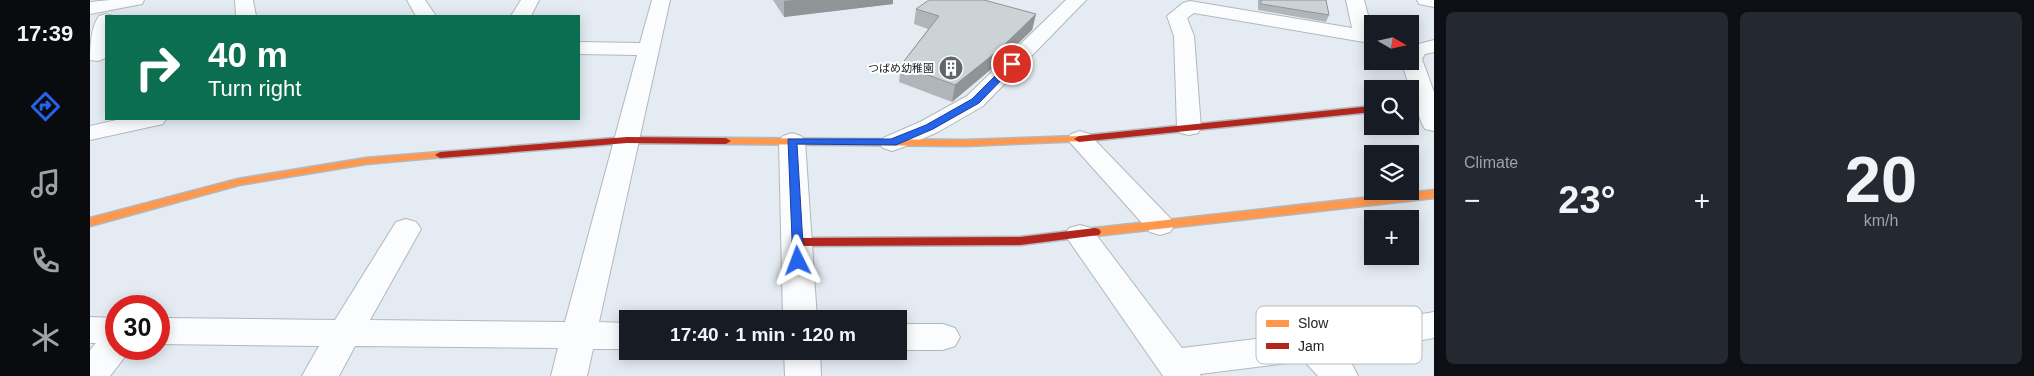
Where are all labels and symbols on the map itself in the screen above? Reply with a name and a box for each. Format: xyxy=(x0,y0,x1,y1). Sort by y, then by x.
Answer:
north arrow xyxy=(1364,15,1419,70)
pin xyxy=(991,43,1033,85)
building icon: つばめ幼稚園 xyxy=(938,55,964,81)
place label: つばめ幼稚園 xyxy=(868,62,934,74)
position arrow xyxy=(771,234,823,286)
speed limit sign: 30 xyxy=(105,295,170,360)
legend xyxy=(1256,306,1422,364)
text: Slow xyxy=(1298,315,1329,331)
text: Jam xyxy=(1298,338,1324,354)

